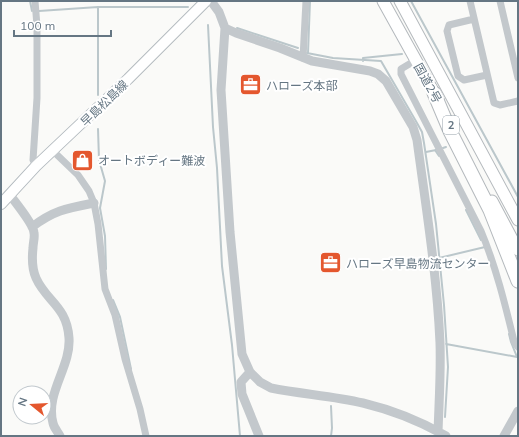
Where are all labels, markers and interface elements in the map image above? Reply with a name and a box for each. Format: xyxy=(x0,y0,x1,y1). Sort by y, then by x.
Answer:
scale bar xyxy=(14,12,111,38)
text: 100 m xyxy=(20,18,55,33)
street label: 国道2号 xyxy=(411,60,445,106)
office icon: ハローズ本部 xyxy=(238,72,264,98)
street label: 早島松島線 xyxy=(77,77,131,129)
place label: ハローズ本部 xyxy=(266,78,337,93)
road number: 2 xyxy=(443,116,459,134)
shop icon: オートボディー難波 xyxy=(70,147,96,173)
place label: オートボディー難波 xyxy=(98,153,205,168)
office icon: ハローズ早島物流センター xyxy=(317,250,343,276)
place label: ハローズ早島物流センター xyxy=(346,256,489,271)
north arrow xyxy=(12,385,52,425)
text: N xyxy=(15,396,30,408)

